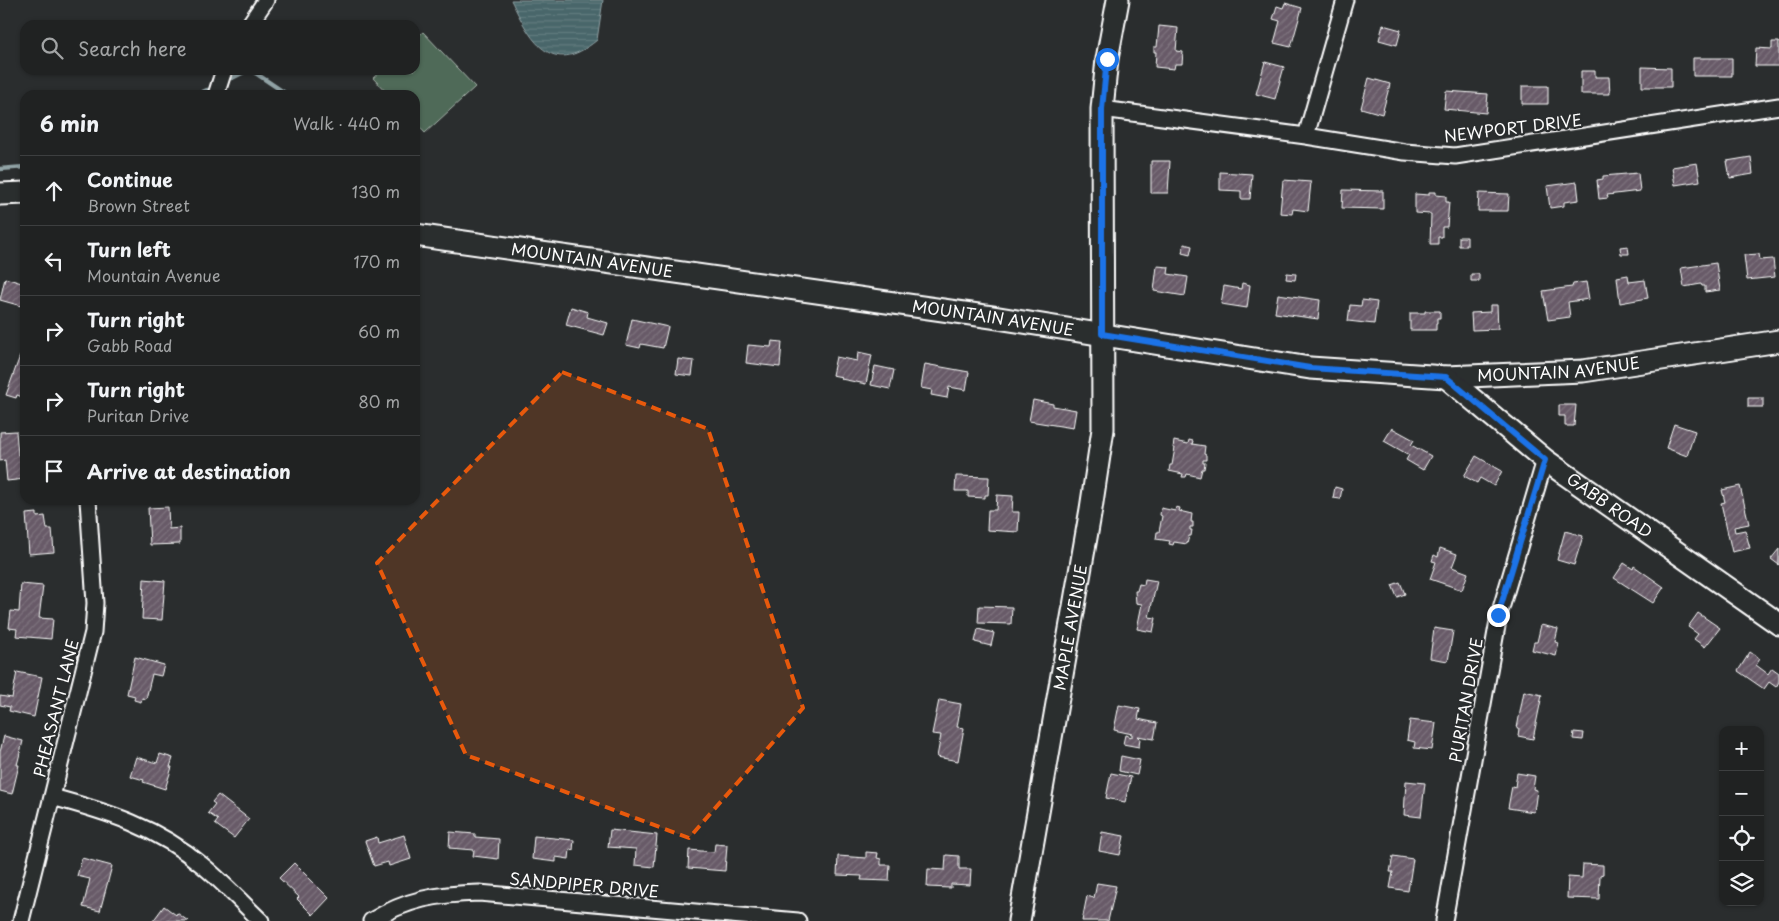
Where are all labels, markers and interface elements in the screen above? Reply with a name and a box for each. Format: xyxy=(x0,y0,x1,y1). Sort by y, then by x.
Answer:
search box xyxy=(20,20,420,75)
icon: search xyxy=(38,34,66,62)
text: Search here xyxy=(78,34,187,62)
route start xyxy=(1096,48,1119,71)
text: 6 min xyxy=(40,107,99,139)
street label: NEWPORT DRIVE xyxy=(1443,107,1583,147)
text: Walk · 440 m xyxy=(293,111,400,135)
text: Continue xyxy=(87,165,173,193)
icon: ahead xyxy=(40,177,68,205)
text: 130 m xyxy=(352,179,400,203)
text: Brown Street xyxy=(87,193,190,217)
text: Turn left xyxy=(87,235,171,263)
street label: MOUNTAIN AVENUE xyxy=(510,236,675,283)
icon: left xyxy=(40,247,68,275)
text: 170 m xyxy=(354,249,400,273)
text: Mountain Avenue xyxy=(87,263,221,287)
street label: MOUNTAIN AVENUE xyxy=(911,293,1076,341)
text: Turn right xyxy=(87,305,185,333)
icon: right xyxy=(40,317,68,345)
text: 60 m xyxy=(358,319,400,343)
text: Gabb Road xyxy=(87,333,172,357)
street label: MOUNTAIN AVENUE xyxy=(1477,349,1641,387)
text: Turn right xyxy=(87,375,185,403)
icon: right xyxy=(40,387,68,415)
text: 80 m xyxy=(358,389,400,413)
text: Puritan Drive xyxy=(87,403,189,427)
icon: arrive xyxy=(40,457,68,485)
text: Arrive at destination xyxy=(87,457,291,485)
street label: GABB ROAD xyxy=(1562,466,1658,543)
street label: MAPLE AVENUE xyxy=(1047,562,1092,692)
route end xyxy=(1487,604,1510,627)
street label: PHEASANT LANE xyxy=(26,636,84,779)
street label: PURITAN DRIVE xyxy=(1442,636,1488,764)
map controls xyxy=(1719,726,1764,906)
button: + xyxy=(1719,726,1764,771)
button: − xyxy=(1719,771,1764,816)
button: locate xyxy=(1719,816,1764,861)
button: layers xyxy=(1719,861,1764,906)
street label: SANDPIPER DRIVE xyxy=(508,866,660,902)

